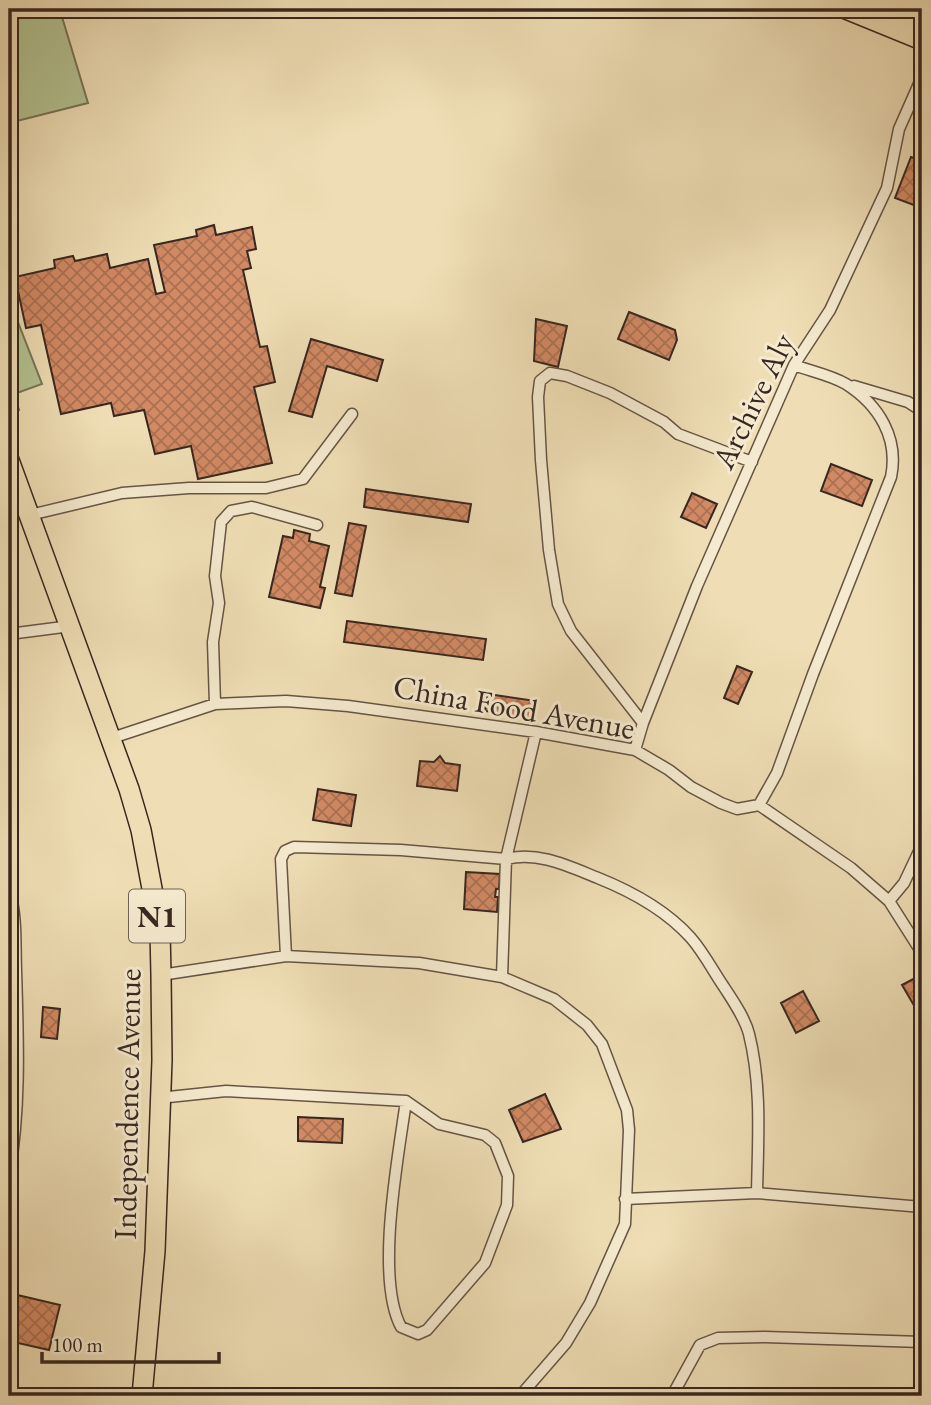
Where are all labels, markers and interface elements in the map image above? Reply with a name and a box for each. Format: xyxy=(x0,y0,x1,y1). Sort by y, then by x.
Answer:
street label: Archive Aly xyxy=(702,325,804,477)
street label: China Food Avenue xyxy=(390,665,638,749)
road number: N1 xyxy=(129,890,185,942)
street label: Independence Avenue xyxy=(104,968,150,1240)
scale bar xyxy=(42,1321,219,1365)
text: 100 m xyxy=(52,1331,103,1358)

